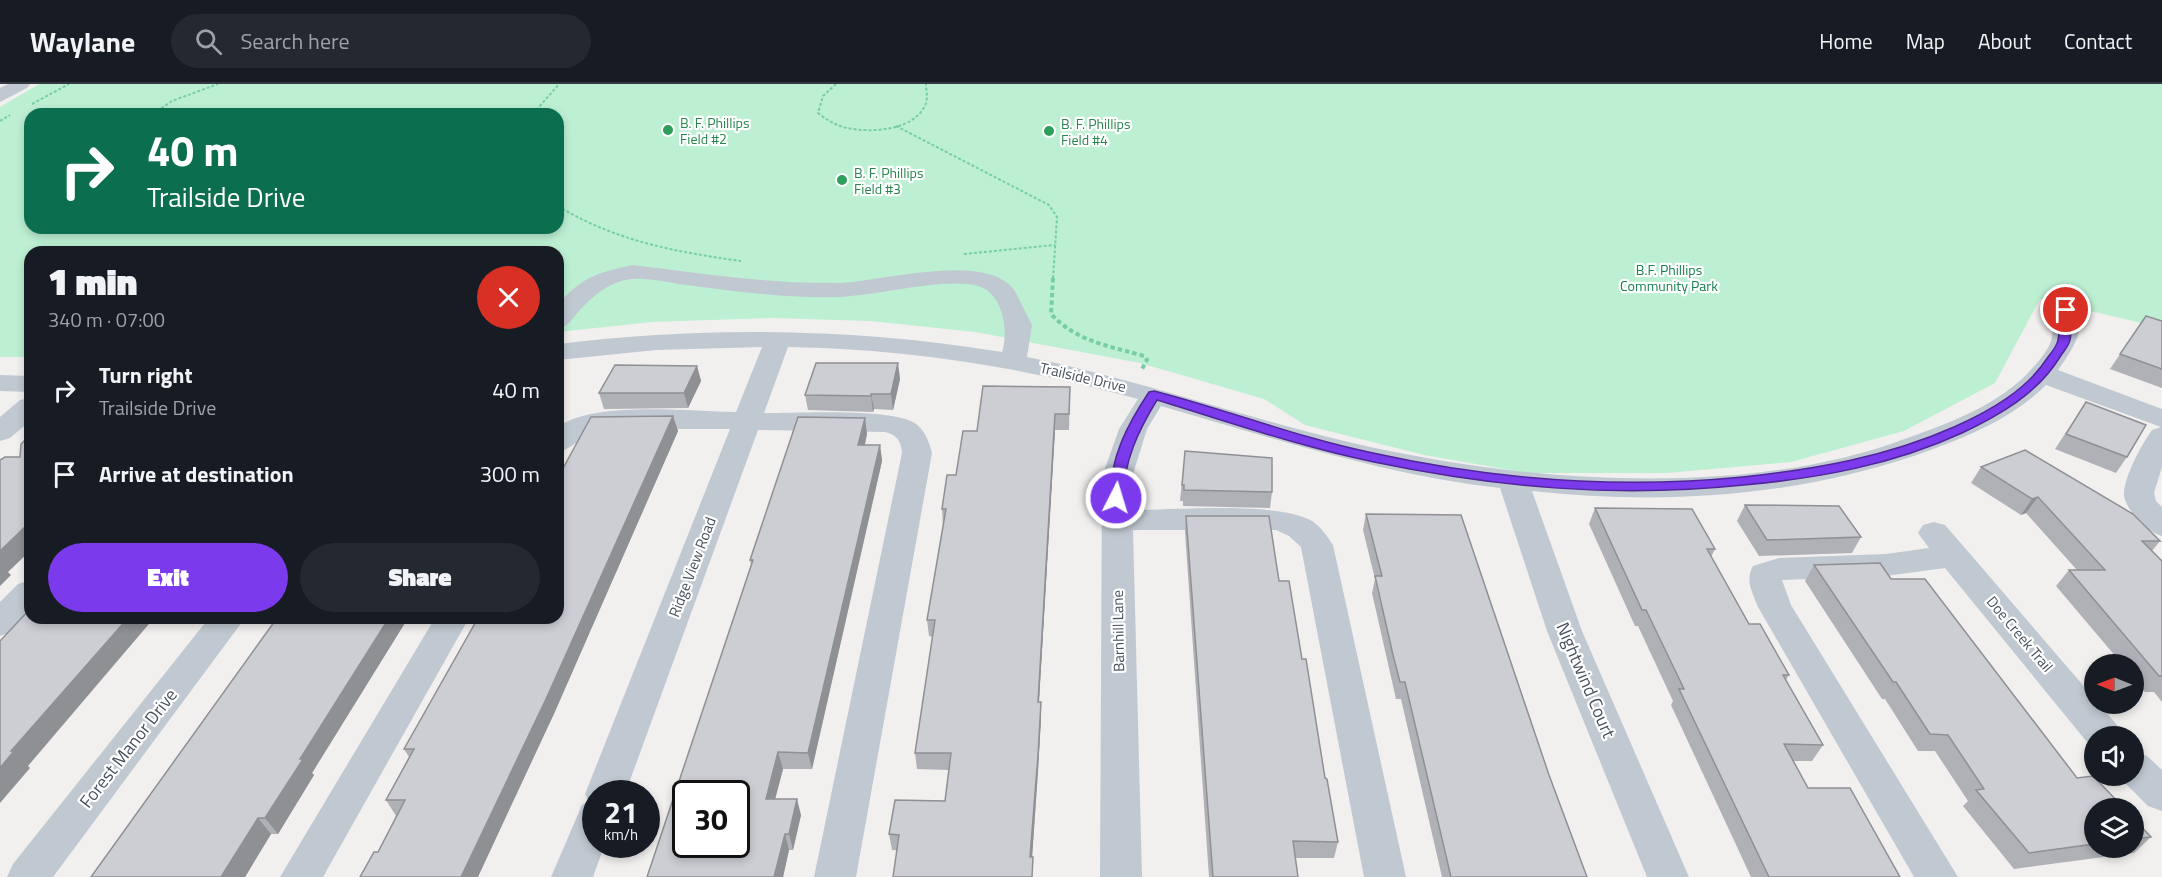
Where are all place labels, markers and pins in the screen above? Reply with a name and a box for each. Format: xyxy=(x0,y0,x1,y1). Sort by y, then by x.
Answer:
place label: B. F. Phillips Field #2 xyxy=(680,112,750,149)
place label: B. F. Phillips Field #4 xyxy=(1061,113,1131,150)
marker: B. F. Phillips Field #2 xyxy=(661,123,675,137)
marker: B. F. Phillips Field #4 xyxy=(1042,124,1056,138)
place label: B. F. Phillips Field #3 xyxy=(854,162,924,199)
marker: B. F. Phillips Field #3 xyxy=(835,173,849,187)
pin xyxy=(2040,284,2091,335)

